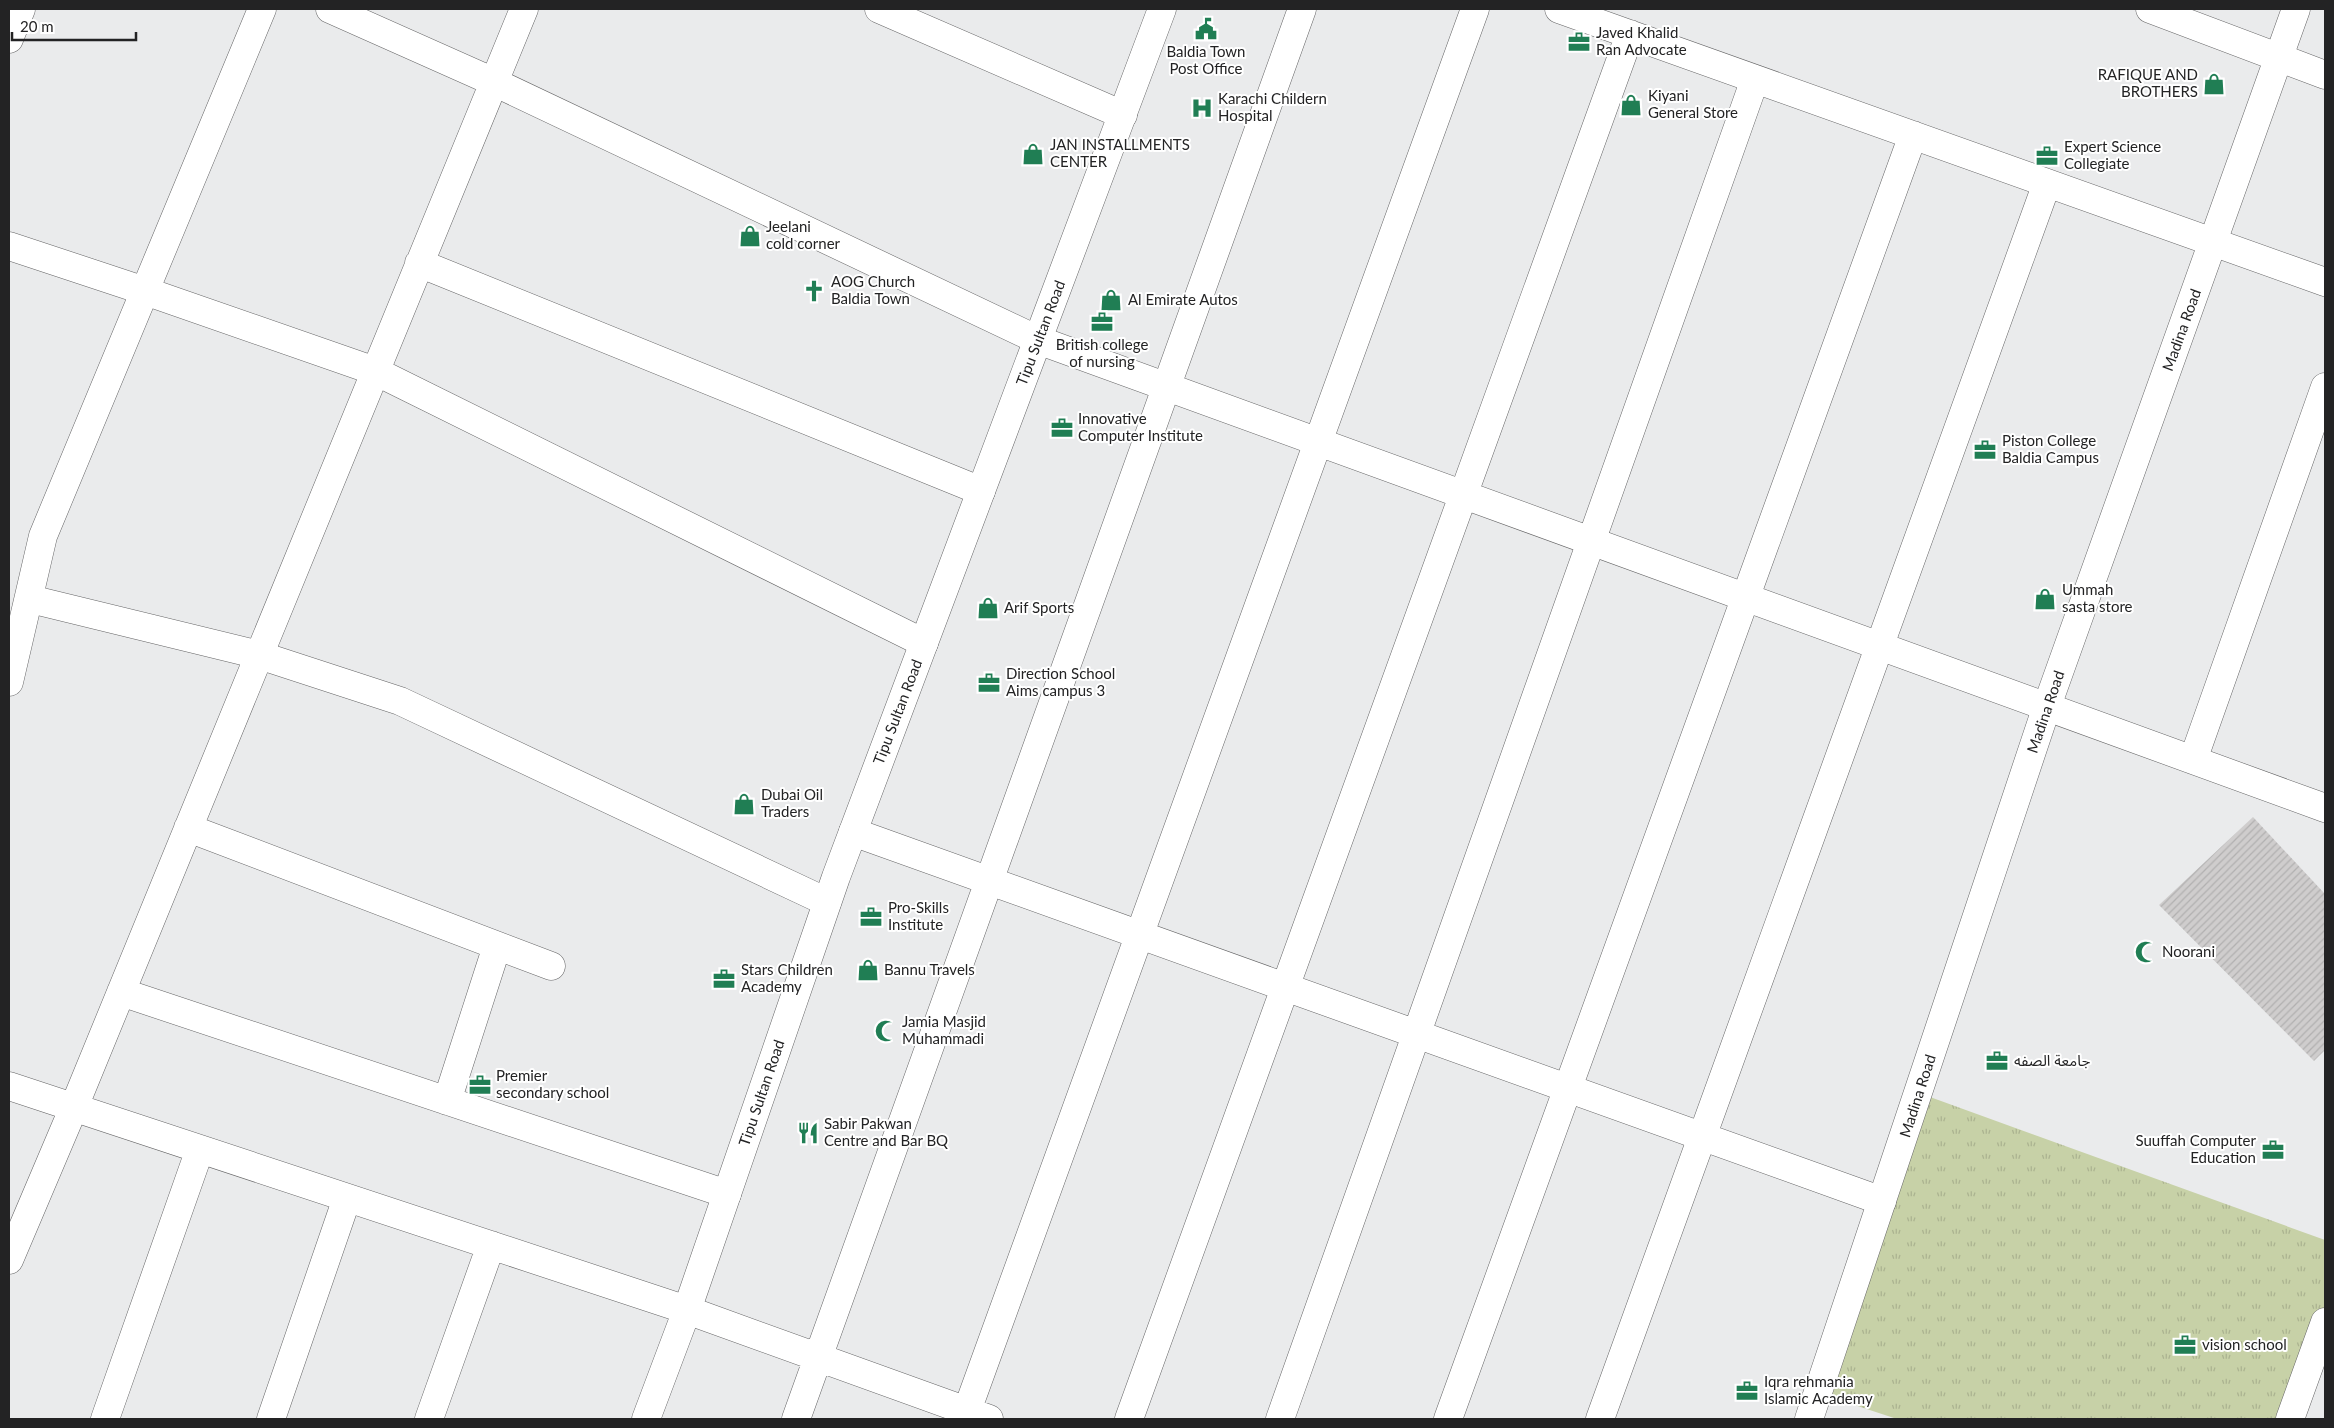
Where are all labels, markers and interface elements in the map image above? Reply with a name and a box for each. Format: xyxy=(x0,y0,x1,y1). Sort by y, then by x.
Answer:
scale bar xyxy=(12,10,136,42)
public building icon: Baldia Town Post Office xyxy=(1193,16,1219,42)
text: 20 m xyxy=(20,17,54,35)
place label: Javed Khalid Ran Advocate xyxy=(1596,23,1687,58)
office icon: Javed Khalid Ran Advocate xyxy=(1566,29,1592,55)
place label: Baldia Town Post Office xyxy=(1167,42,1246,77)
place label: RAFIQUE AND BROTHERS xyxy=(2098,65,2198,100)
shop icon: RAFIQUE AND BROTHERS xyxy=(2201,71,2227,97)
place label: Kiyani General Store xyxy=(1648,86,1738,121)
place label: Karachi Childern Hospital xyxy=(1218,89,1327,124)
shop icon: Kiyani General Store xyxy=(1618,92,1644,118)
hospital icon: Karachi Childern Hospital xyxy=(1189,95,1215,121)
place label: JAN INSTALLMENTS CENTER xyxy=(1050,135,1190,170)
place label: Expert Science Collegiate xyxy=(2064,137,2161,172)
shop icon: JAN INSTALLMENTS CENTER xyxy=(1020,141,1046,167)
office icon: Expert Science Collegiate xyxy=(2034,143,2060,169)
place label: Jeelani cold corner xyxy=(766,217,841,252)
shop icon: Jeelani cold corner xyxy=(737,223,763,249)
place label: AOG Church Baldia Town xyxy=(831,272,915,307)
street label: Tipu Sultan Road xyxy=(1012,277,1068,388)
church icon: AOG Church Baldia Town xyxy=(801,278,827,304)
street label: Madina Road xyxy=(2158,286,2204,373)
shop icon: Al Emirate Autos xyxy=(1098,287,1124,313)
place label: Al Emirate Autos xyxy=(1128,290,1238,308)
office icon: British college of nursing xyxy=(1089,309,1115,335)
place label: British college of nursing xyxy=(1056,335,1148,370)
place label: Innovative Computer Institute xyxy=(1078,409,1203,444)
office icon: Innovative Computer Institute xyxy=(1049,415,1075,441)
place label: Piston College Baldia Campus xyxy=(2002,431,2099,466)
office icon: Piston College Baldia Campus xyxy=(1972,437,1998,463)
place label: Ummah sasta store xyxy=(2062,580,2133,615)
shop icon: Ummah sasta store xyxy=(2032,586,2058,612)
shop icon: Arif Sports xyxy=(975,595,1001,621)
place label: Arif Sports xyxy=(1004,598,1074,616)
street label: Tipu Sultan Road xyxy=(869,656,925,767)
place label: Direction School Aims campus 3 xyxy=(1006,664,1115,699)
street label: Madina Road xyxy=(2023,668,2068,755)
office icon: Direction School Aims campus 3 xyxy=(976,670,1002,696)
place label: Dubai Oil Traders xyxy=(761,785,823,820)
shop icon: Dubai Oil Traders xyxy=(731,791,757,817)
place label: Pro-Skills Institute xyxy=(888,898,949,933)
office icon: Pro-Skills Institute xyxy=(858,904,884,930)
mosque icon: Noorani xyxy=(2133,939,2159,965)
place label: Noorani xyxy=(2162,942,2215,960)
shop icon: Bannu Travels xyxy=(855,957,881,983)
place label: Stars Children Academy xyxy=(741,960,833,995)
place label: Bannu Travels xyxy=(884,960,975,978)
office icon: Stars Children Academy xyxy=(711,966,737,992)
place label: Jamia Masjid Muhammadi xyxy=(902,1012,986,1047)
mosque icon: Jamia Masjid Muhammadi xyxy=(873,1018,899,1044)
street label: Tipu Sultan Road xyxy=(734,1037,788,1148)
office icon: جامعة الصفه xyxy=(1984,1048,2010,1074)
place label: جامعة الصفه xyxy=(2014,1051,2091,1069)
street label: Madina Road xyxy=(1895,1052,1939,1139)
place label: Premier secondary school xyxy=(496,1066,609,1101)
office icon: Premier secondary school xyxy=(467,1072,493,1098)
place label: Sabir Pakwan Centre and Bar BQ xyxy=(824,1114,948,1149)
restaurant icon: Sabir Pakwan Centre and Bar BQ xyxy=(795,1120,821,1146)
place label: Suuffah Computer Education xyxy=(2135,1131,2257,1166)
office icon: Suuffah Computer Education xyxy=(2260,1137,2286,1163)
office icon: vision school xyxy=(2172,1332,2198,1358)
place label: vision school xyxy=(2202,1335,2287,1353)
place label: Iqra rehmania Islamic Academy xyxy=(1764,1372,1873,1407)
office icon: Iqra rehmania Islamic Academy xyxy=(1734,1378,1760,1404)

